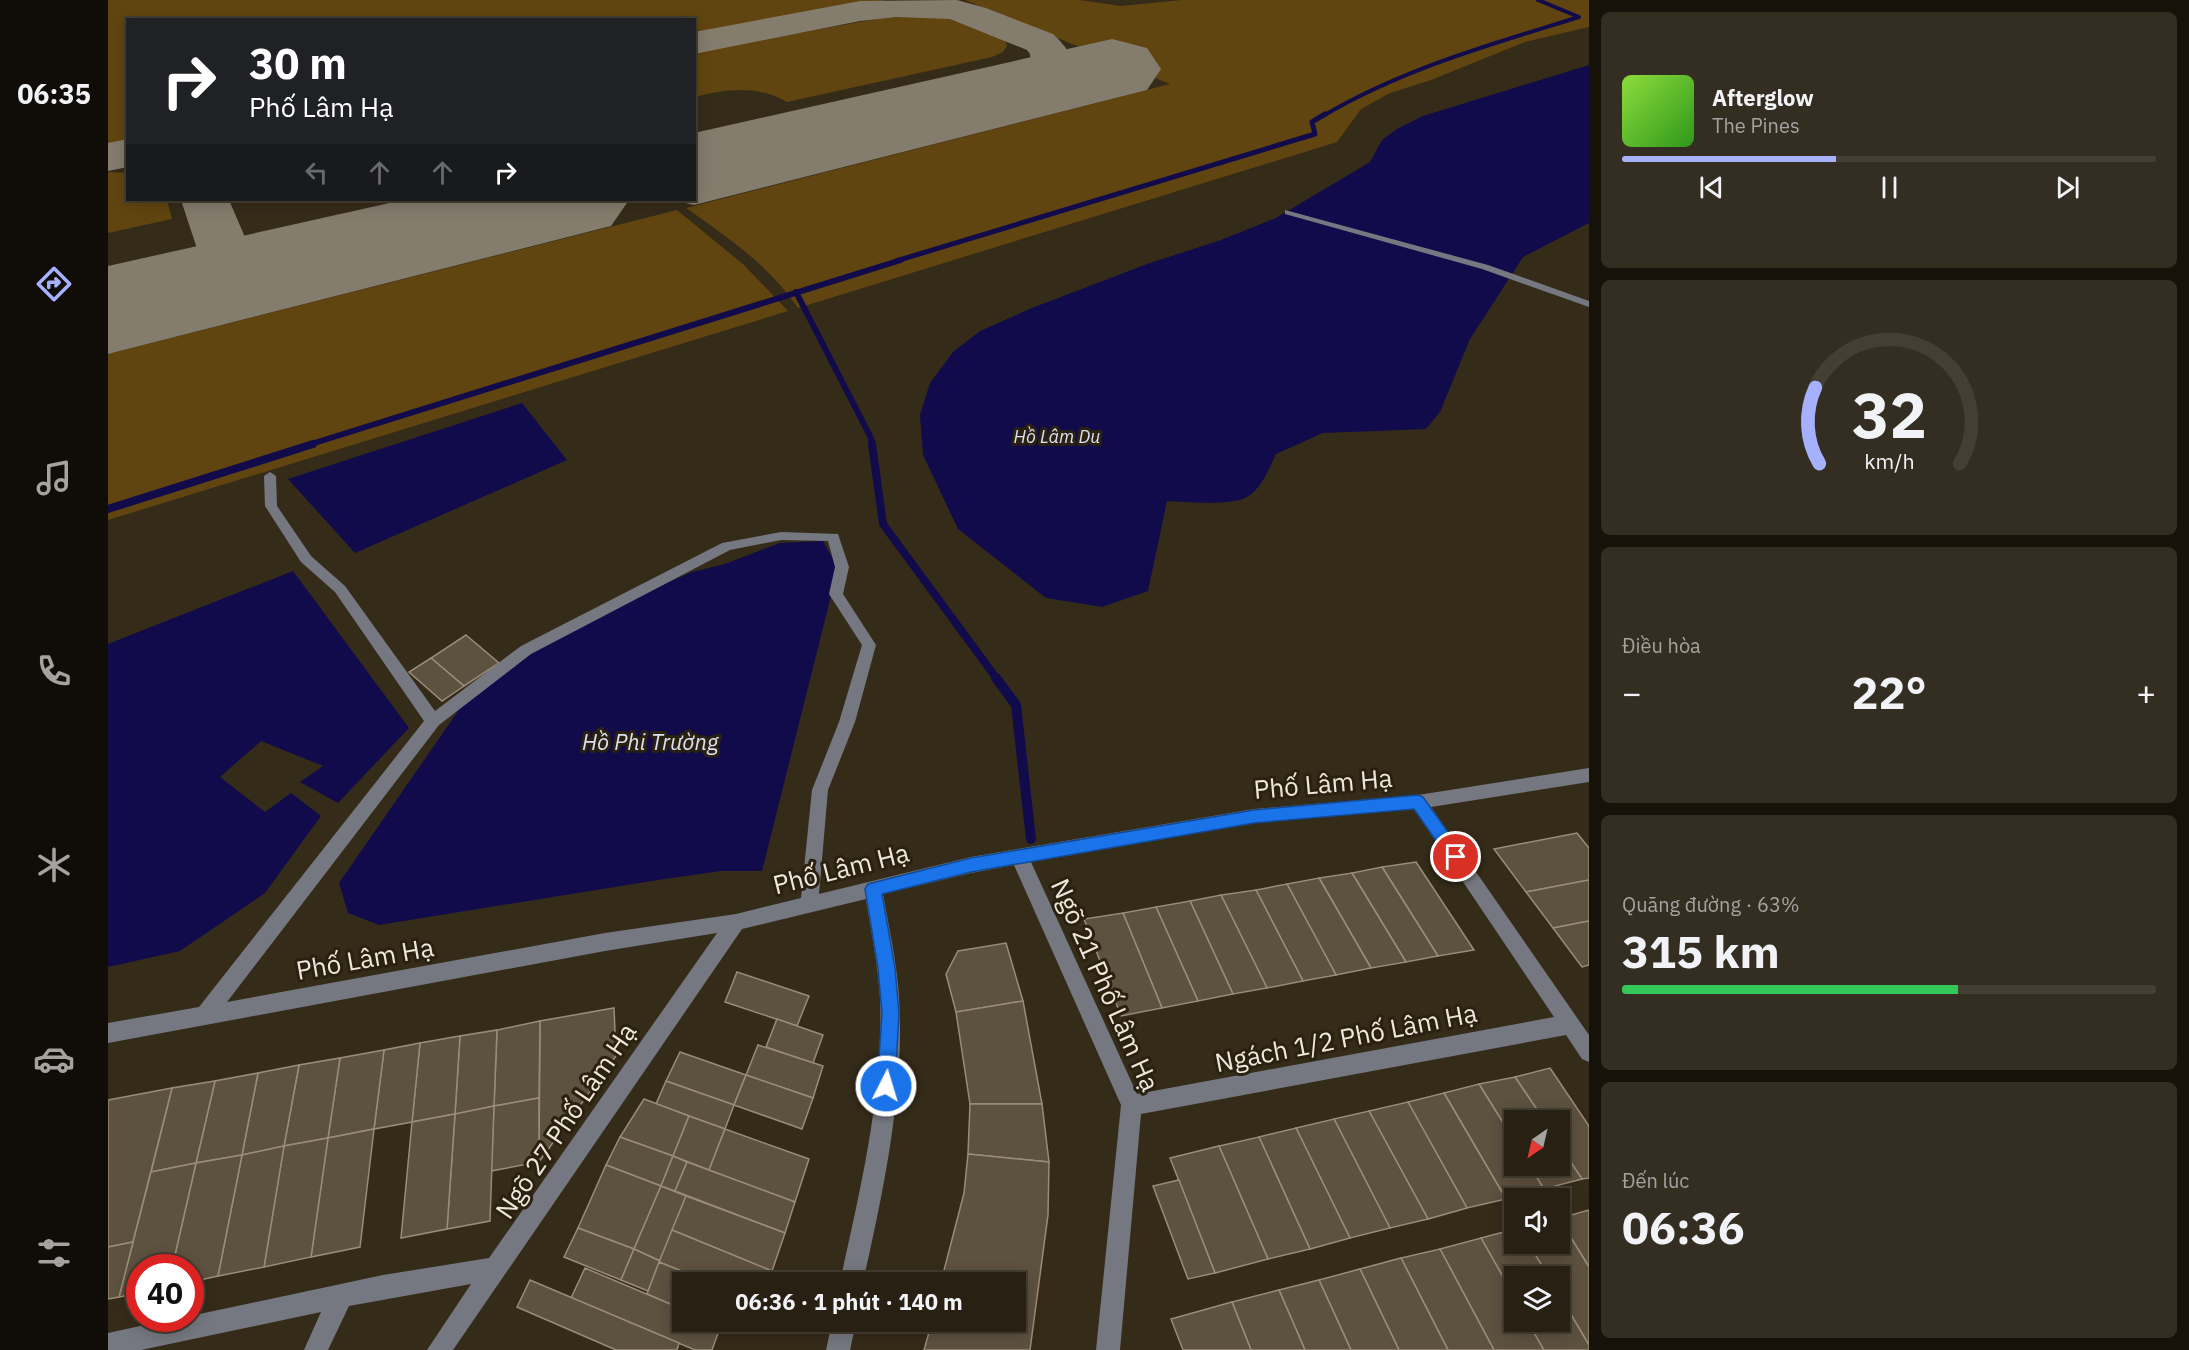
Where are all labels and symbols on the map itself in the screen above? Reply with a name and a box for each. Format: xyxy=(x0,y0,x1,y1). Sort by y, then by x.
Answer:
water label: Hồ Lâm Du xyxy=(1014,425,1100,448)
water label: Hồ Phi Trường xyxy=(582,727,719,756)
street label: Phố Lâm Hạ xyxy=(1252,760,1394,806)
pin xyxy=(1430,831,1481,882)
street label: Phố Lâm Hạ xyxy=(769,835,913,901)
street label: Ngõ 21 Phố Lâm Hạ xyxy=(1044,873,1168,1096)
street label: Phố Lâm Hạ xyxy=(293,929,436,987)
street label: Ngách 1/2 Phố Lâm Hạ xyxy=(1212,995,1480,1079)
street label: Ngõ 27 Phố Lâm Hạ xyxy=(487,1016,643,1225)
position arrow xyxy=(854,1054,918,1118)
north arrow xyxy=(1504,1110,1570,1176)
speed limit sign: 40 xyxy=(126,1254,204,1332)

